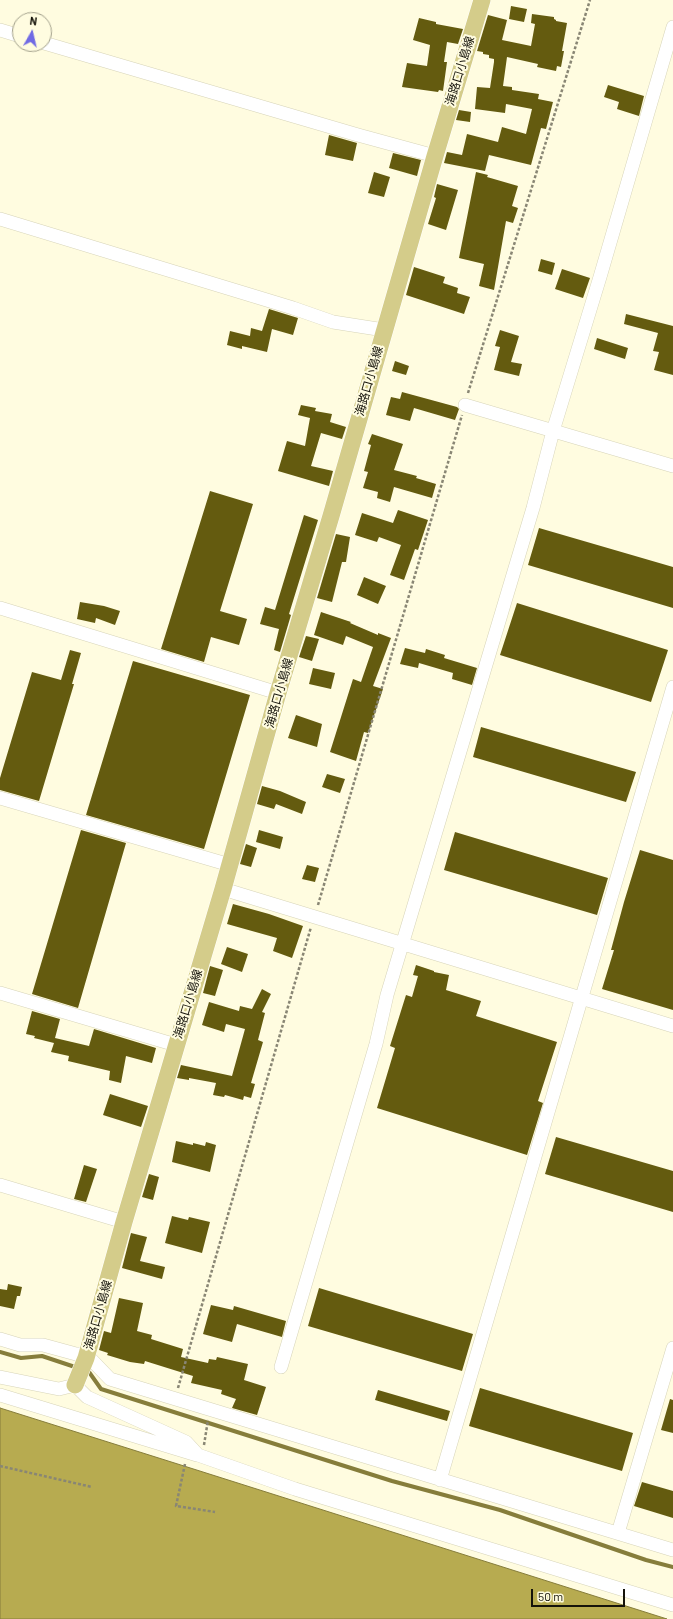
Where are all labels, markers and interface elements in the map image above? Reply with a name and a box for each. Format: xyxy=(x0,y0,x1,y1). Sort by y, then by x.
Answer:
north arrow xyxy=(12,12,52,52)
text: N xyxy=(29,14,38,28)
street label: 海路口小島線 xyxy=(443,34,477,108)
street label: 海路口小島線 xyxy=(352,344,386,418)
street label: 海路口小島線 xyxy=(262,656,296,730)
street label: 海路口小島線 xyxy=(171,967,205,1041)
street label: 海路口小島線 xyxy=(81,1278,115,1352)
scale bar xyxy=(533,1581,627,1607)
text: 50 m xyxy=(538,1589,563,1603)

